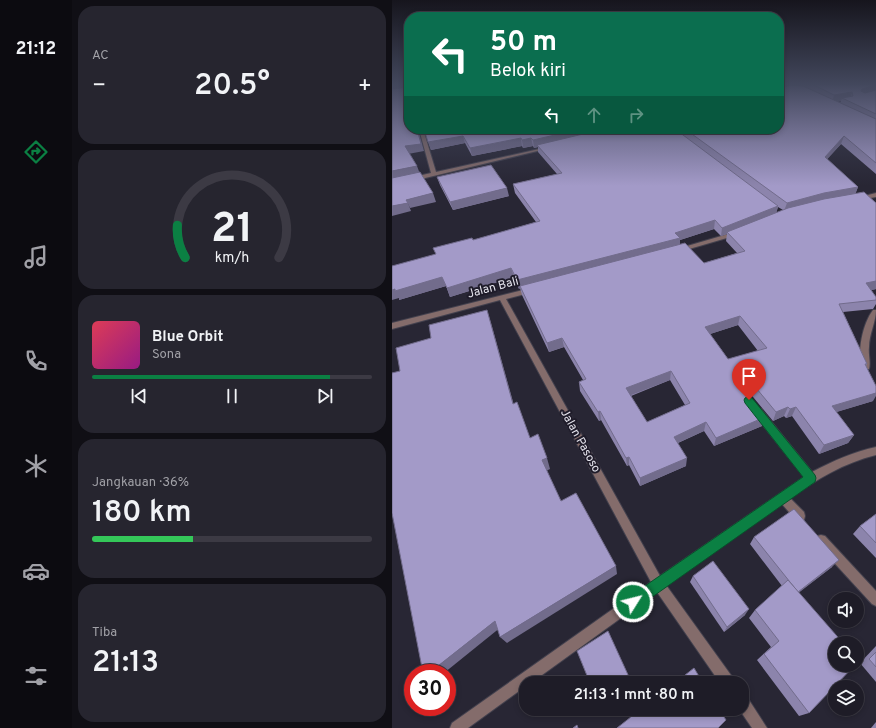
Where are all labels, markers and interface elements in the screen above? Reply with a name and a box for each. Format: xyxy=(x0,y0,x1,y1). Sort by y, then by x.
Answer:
text: 50 m xyxy=(490,25,557,61)
icon: left xyxy=(424,28,476,80)
text: 21:12 xyxy=(16,38,56,61)
text: AC xyxy=(92,48,109,64)
text: Belok kiri xyxy=(490,60,566,83)
text: 20.5° xyxy=(194,68,270,105)
text: − xyxy=(92,73,106,100)
text: + xyxy=(358,73,372,100)
icon: left xyxy=(541,104,563,126)
icon: ahead xyxy=(583,104,605,126)
icon: right xyxy=(625,104,647,126)
icon: directions xyxy=(22,138,50,166)
text: 21 xyxy=(211,203,253,256)
icon: music xyxy=(22,243,50,271)
text: km/h xyxy=(215,248,249,266)
street label: Jalan Bali xyxy=(466,273,520,303)
text: Blue Orbit xyxy=(152,328,223,347)
icon: phone xyxy=(22,347,50,375)
text: Sona xyxy=(152,347,181,363)
pin xyxy=(732,359,766,400)
icon: arrive xyxy=(738,365,760,387)
icon: previous xyxy=(128,385,150,407)
icon: pause xyxy=(221,385,243,407)
icon: next xyxy=(314,385,336,407)
street label: Jalan Pasoso xyxy=(556,407,604,476)
icon: climate xyxy=(22,452,50,480)
text: Jangkauan · 36% xyxy=(92,475,189,491)
text: 180 km xyxy=(92,495,192,532)
icon: car xyxy=(22,557,50,585)
position arrow xyxy=(612,581,654,623)
map controls xyxy=(828,592,864,716)
button: sound xyxy=(828,592,864,628)
text: Tiba xyxy=(92,625,117,641)
button: search xyxy=(828,636,864,672)
text: 21:13 xyxy=(92,645,159,682)
icon: filters xyxy=(22,662,50,690)
speed limit sign: 30 xyxy=(404,664,456,716)
button: layers xyxy=(828,680,864,716)
text: 21:13 · 1 mnt · 80 m xyxy=(574,686,694,705)

